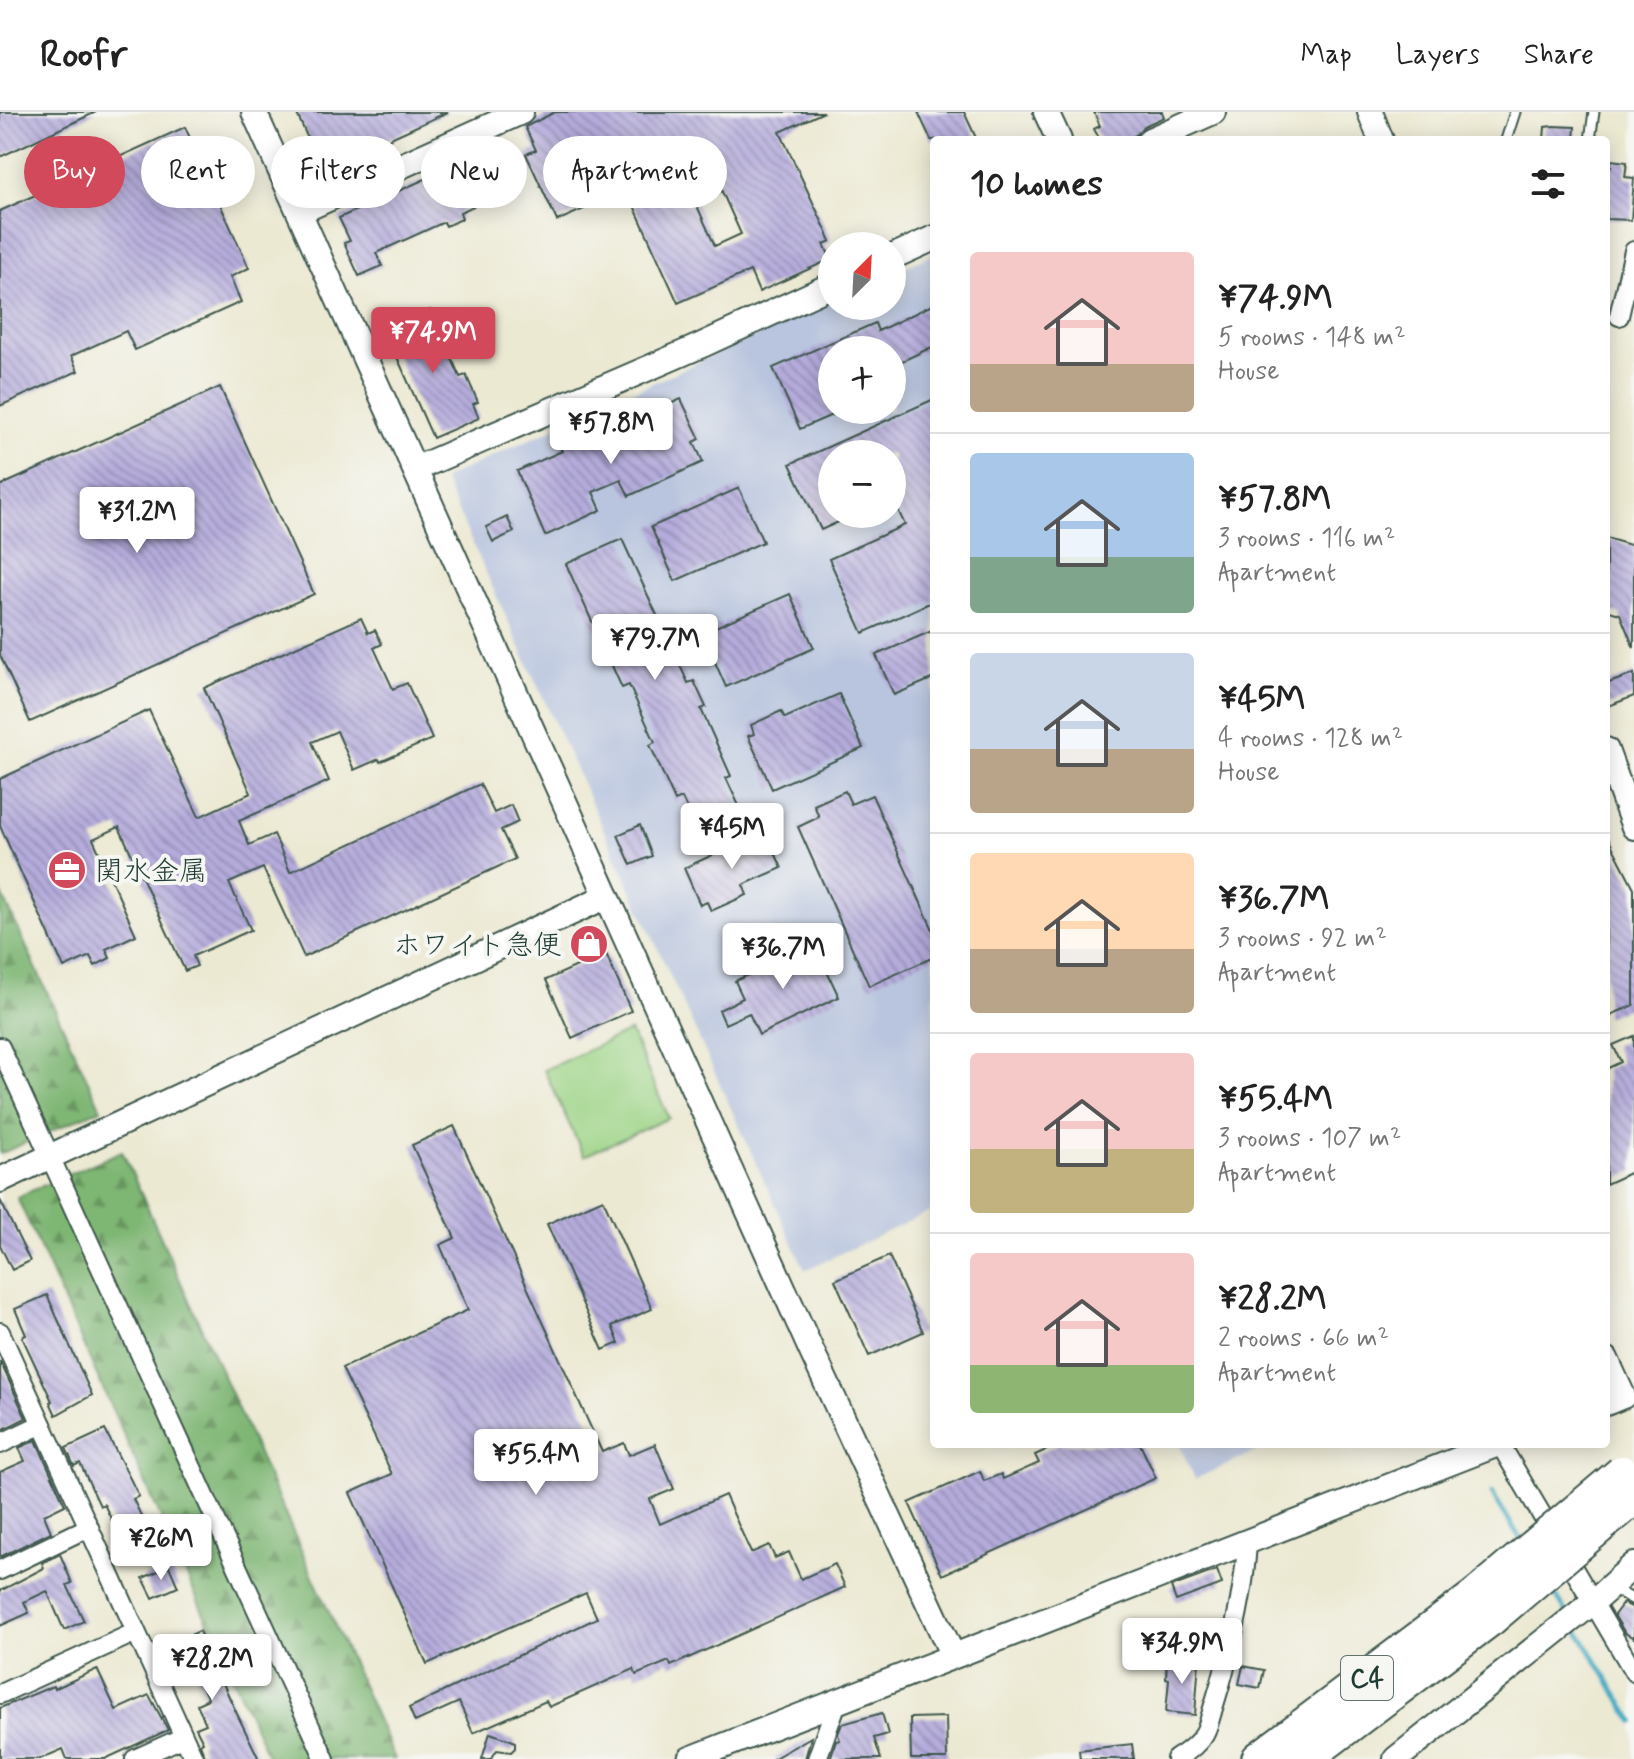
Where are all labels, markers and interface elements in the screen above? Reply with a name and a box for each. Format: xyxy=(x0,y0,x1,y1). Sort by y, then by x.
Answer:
text: Roofr xyxy=(40,31,127,80)
text: Map xyxy=(1301,37,1352,74)
text: Layers xyxy=(1396,37,1480,74)
text: Share xyxy=(1524,37,1594,74)
chip: Buy xyxy=(24,136,125,208)
chip: Rent xyxy=(141,136,255,208)
chip: Filters xyxy=(271,136,405,208)
chip: New xyxy=(421,136,527,208)
chip: Apartment xyxy=(543,136,727,208)
text: 10 homes xyxy=(970,162,1103,207)
icon: filters xyxy=(1526,162,1570,206)
north arrow xyxy=(818,232,906,320)
map controls xyxy=(818,232,906,528)
text: ¥74.9M xyxy=(1218,276,1332,321)
icon: home xyxy=(1034,284,1130,380)
pin: ¥74.9M xyxy=(368,307,498,375)
text: ¥74.9M xyxy=(389,316,477,350)
text: 5 rooms · 148 m² xyxy=(1218,321,1405,355)
button: + xyxy=(818,336,906,424)
text: House xyxy=(1218,355,1279,389)
pin: ¥57.8M xyxy=(546,398,676,466)
text: ¥57.8M xyxy=(568,407,654,441)
button: − xyxy=(818,440,906,528)
text: ¥57.8M xyxy=(1218,477,1331,522)
icon: home xyxy=(1034,485,1130,581)
pin: ¥31.2M xyxy=(72,487,202,555)
text: ¥31.2M xyxy=(98,496,176,530)
text: 3 rooms · 116 m² xyxy=(1218,522,1395,556)
text: Apartment xyxy=(1218,556,1336,590)
pin: ¥79.7M xyxy=(590,614,720,682)
text: ¥79.7M xyxy=(610,623,700,657)
text: ¥45M xyxy=(1218,677,1305,722)
icon: home xyxy=(1034,685,1130,781)
text: 4 rooms · 128 m² xyxy=(1218,722,1403,756)
text: House xyxy=(1218,756,1279,790)
pin: ¥45M xyxy=(685,803,779,871)
text: ¥45M xyxy=(699,812,765,846)
office icon: 関水金属 xyxy=(46,849,88,891)
place label: 関水金属 xyxy=(95,854,207,891)
text: ¥36.7M xyxy=(1218,877,1329,922)
icon: home xyxy=(1034,885,1130,981)
text: 3 rooms · 92 m² xyxy=(1218,922,1387,956)
shop icon: ホワイト急便 xyxy=(568,923,610,965)
pin: ¥36.7M xyxy=(718,923,848,991)
place label: ホワイト急便 xyxy=(393,928,561,965)
text: ¥36.7M xyxy=(740,932,826,966)
text: Apartment xyxy=(1218,956,1336,990)
text: ¥55.4M xyxy=(1218,1077,1333,1122)
icon: home xyxy=(1034,1085,1130,1181)
text: 3 rooms · 107 m² xyxy=(1218,1122,1401,1156)
text: Apartment xyxy=(1218,1156,1336,1190)
text: ¥28.2M xyxy=(1218,1277,1326,1322)
icon: home xyxy=(1034,1285,1130,1381)
text: 2 rooms · 66 m² xyxy=(1218,1322,1389,1356)
text: Apartment xyxy=(1218,1356,1336,1390)
pin: ¥55.4M xyxy=(471,1429,601,1497)
text: ¥55.4M xyxy=(492,1438,580,1472)
pin: ¥26M xyxy=(114,1514,208,1582)
text: ¥26M xyxy=(129,1523,193,1557)
pin: ¥34.9M xyxy=(1117,1618,1247,1686)
text: ¥34.9M xyxy=(1140,1627,1224,1661)
pin: ¥28.2M xyxy=(147,1634,277,1702)
text: ¥28.2M xyxy=(171,1643,253,1677)
road number: C4 xyxy=(1341,1656,1393,1700)

